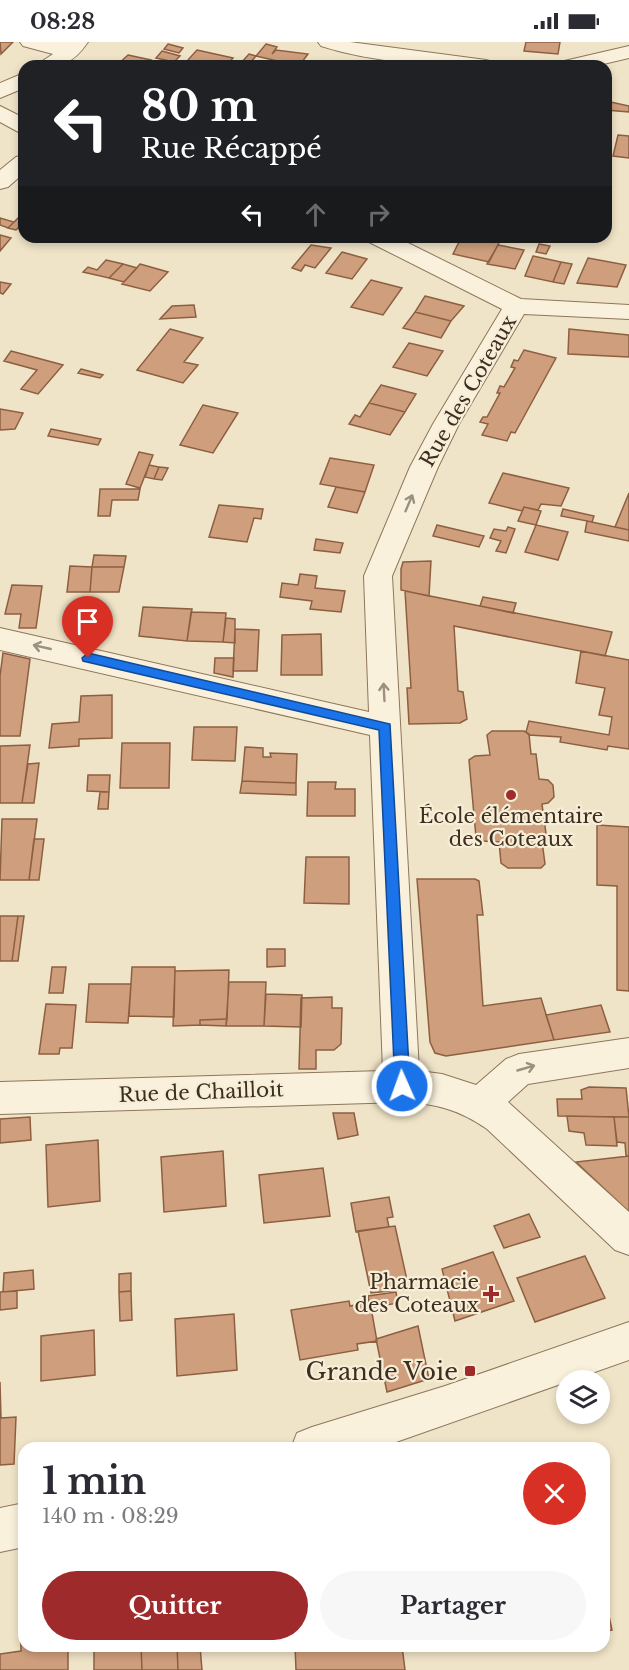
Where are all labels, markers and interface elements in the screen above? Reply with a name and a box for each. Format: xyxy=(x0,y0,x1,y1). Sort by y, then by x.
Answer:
text: 08:28 xyxy=(30,8,95,35)
text: 80 m xyxy=(141,80,257,132)
icon: left xyxy=(42,84,120,162)
text: Rue Récappé xyxy=(141,132,322,165)
icon: left xyxy=(236,198,269,231)
icon: ahead xyxy=(299,198,332,231)
icon: right xyxy=(362,198,395,231)
street label: Rue des Coteaux xyxy=(415,311,521,471)
one-way arrow xyxy=(404,494,415,513)
pin xyxy=(62,596,113,658)
icon: arrive xyxy=(71,605,104,638)
one-way arrow xyxy=(33,641,52,652)
one-way arrow xyxy=(378,682,389,702)
marker: École élémentaire des Coteaux xyxy=(504,788,518,802)
place label: École élémentaire des Coteaux xyxy=(419,803,603,851)
position arrow xyxy=(370,1054,434,1118)
one-way arrow xyxy=(516,1062,535,1073)
street label: Rue de Chailloit xyxy=(118,1077,284,1107)
place label: Pharmacie des Coteaux xyxy=(354,1270,479,1317)
marker: Pharmacie des Coteaux xyxy=(484,1287,498,1301)
place label: Grande Voie xyxy=(306,1357,458,1386)
marker: Grande Voie xyxy=(463,1364,477,1378)
map controls xyxy=(556,1370,610,1424)
button: layers xyxy=(556,1370,610,1424)
text: 1 min xyxy=(42,1459,146,1504)
button: close xyxy=(523,1462,586,1525)
text: 140 m · 08:29 xyxy=(42,1504,179,1528)
button: Quitter xyxy=(42,1571,308,1640)
button: Partager xyxy=(320,1571,586,1640)

